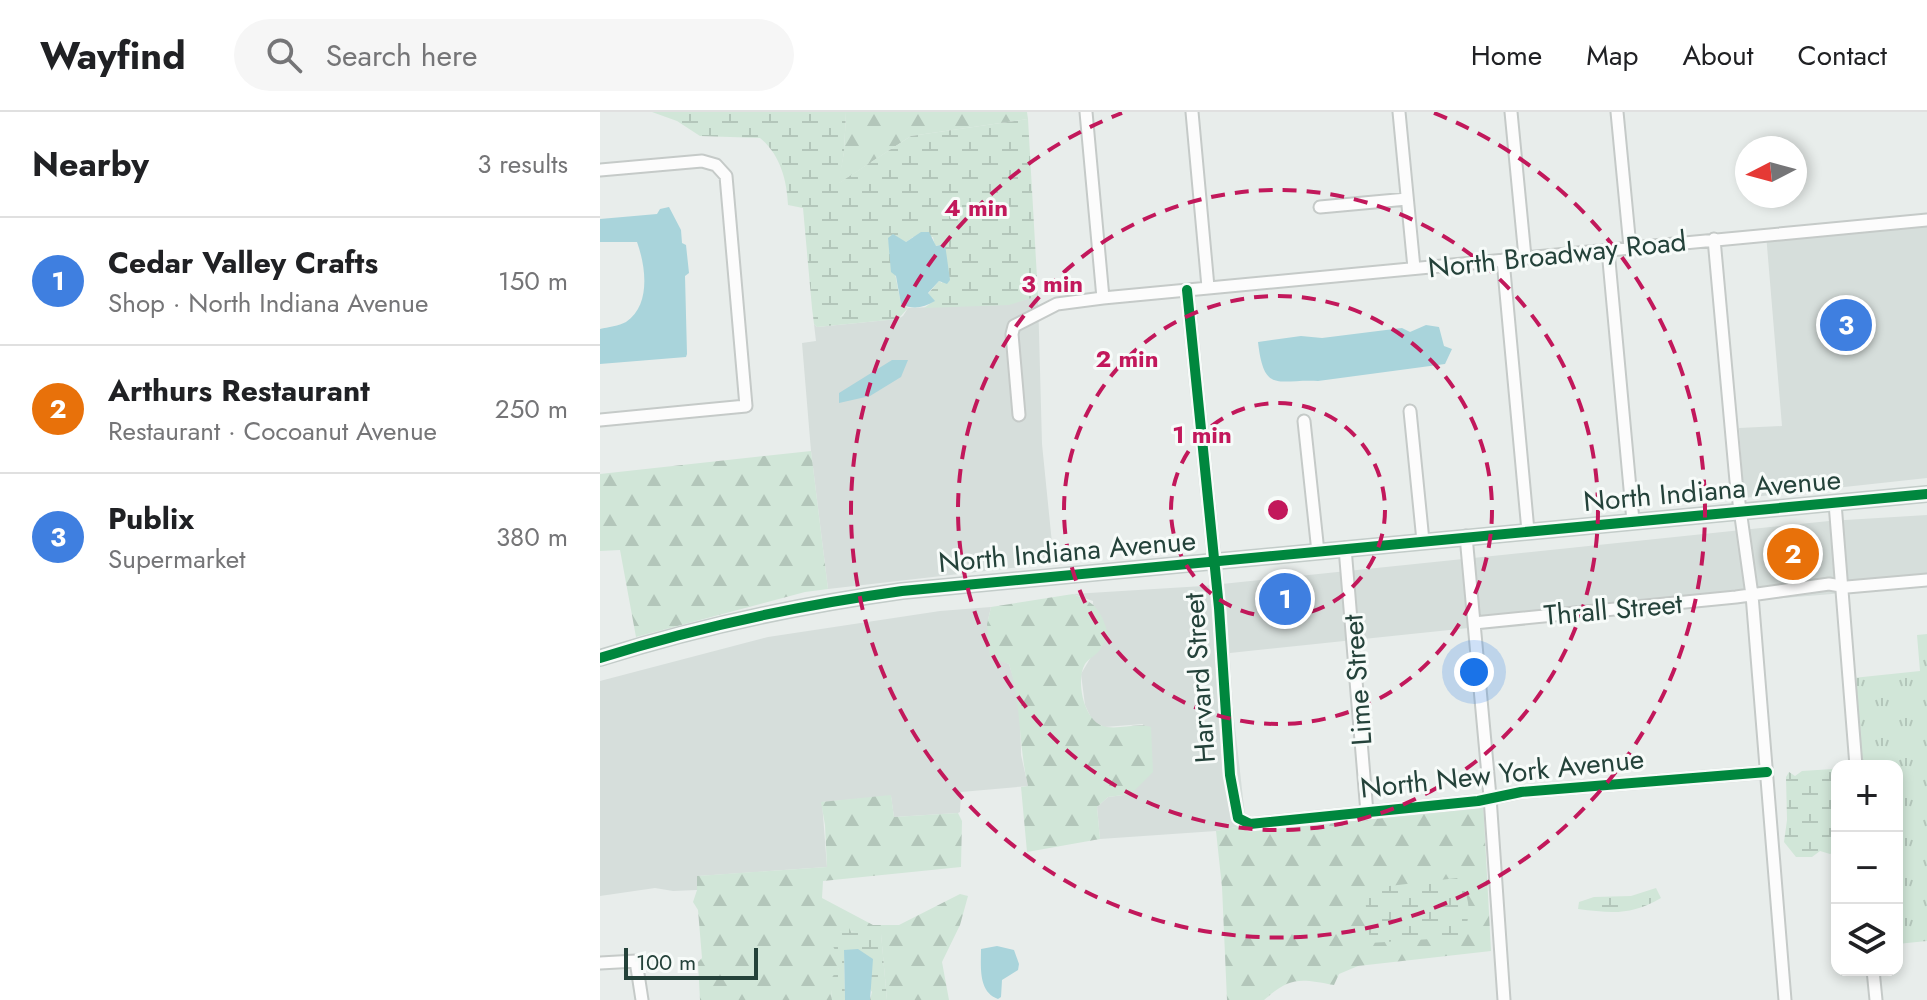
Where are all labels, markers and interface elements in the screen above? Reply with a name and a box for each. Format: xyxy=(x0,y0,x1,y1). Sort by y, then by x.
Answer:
search box xyxy=(234,19,794,91)
text: Wayfind xyxy=(40,28,186,83)
icon: search xyxy=(262,33,306,77)
text: Search here xyxy=(326,34,477,77)
text: Home xyxy=(1471,35,1542,76)
text: Map xyxy=(1586,35,1638,76)
text: About xyxy=(1682,35,1754,76)
text: Contact xyxy=(1798,35,1887,76)
north arrow xyxy=(1735,136,1807,208)
text: Nearby xyxy=(32,140,149,189)
text: 3 results xyxy=(477,145,568,183)
text: 4 min xyxy=(944,190,1008,225)
street label: North Broadway Road xyxy=(1426,221,1688,288)
text: Cedar Valley Crafts xyxy=(108,241,378,284)
text: 1 xyxy=(51,262,65,300)
text: 150 m xyxy=(498,262,568,300)
text: 3 min xyxy=(1021,266,1083,301)
text: Shop · North Indiana Avenue xyxy=(108,284,428,322)
pin: 3 xyxy=(1820,295,1872,355)
text: 2 min xyxy=(1095,341,1159,376)
text: Arthurs Restaurant xyxy=(108,369,370,412)
text: 2 xyxy=(49,390,67,428)
text: 250 m xyxy=(495,390,568,428)
text: Restaurant · Cocoanut Avenue xyxy=(108,412,437,450)
text: 1 min xyxy=(1172,417,1232,452)
street label: North Indiana Avenue xyxy=(1582,459,1843,522)
centre of rings xyxy=(1264,496,1292,524)
text: Publix xyxy=(108,497,194,540)
text: 3 xyxy=(50,518,66,556)
text: 380 m xyxy=(496,518,568,556)
street label: North Indiana Avenue xyxy=(937,520,1198,583)
pin: 2 xyxy=(1767,524,1819,584)
text: Supermarket xyxy=(108,540,245,578)
pin: 1 xyxy=(1259,569,1311,629)
street label: Thrall Street xyxy=(1542,583,1684,636)
street label: Harvard Street xyxy=(1173,591,1226,764)
street label: Lime Street xyxy=(1332,613,1383,747)
your location xyxy=(1454,652,1494,692)
street label: North New York Avenue xyxy=(1358,738,1646,809)
map controls xyxy=(1831,760,1903,976)
button: + xyxy=(1831,760,1903,832)
button: − xyxy=(1831,832,1903,904)
button: layers xyxy=(1831,904,1903,976)
scale bar xyxy=(624,944,758,980)
text: 100 m xyxy=(636,946,696,978)

